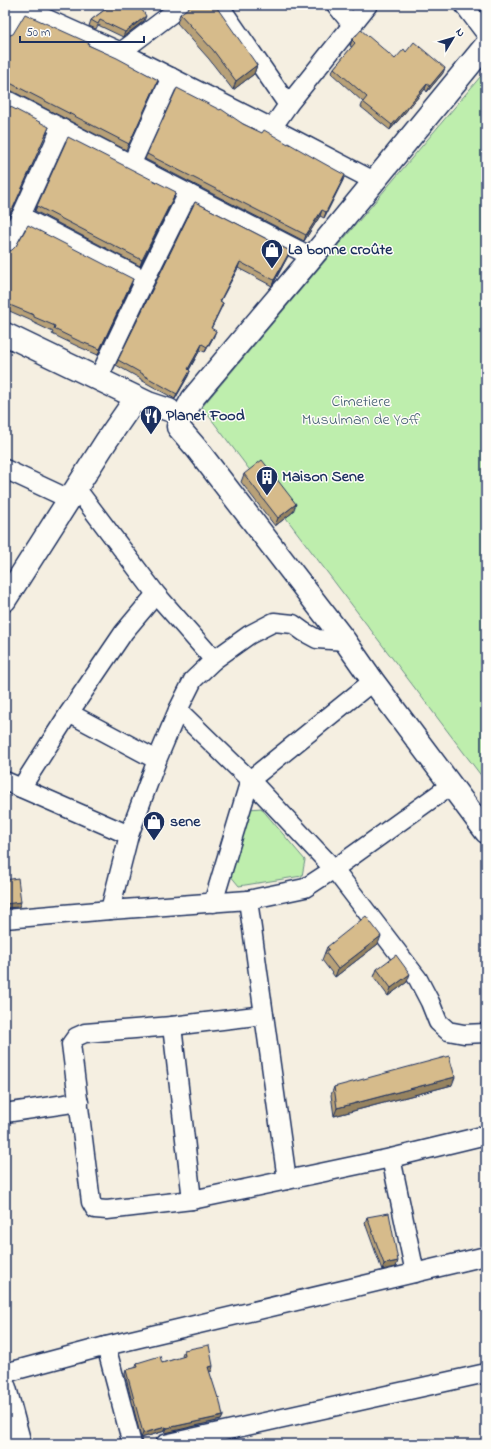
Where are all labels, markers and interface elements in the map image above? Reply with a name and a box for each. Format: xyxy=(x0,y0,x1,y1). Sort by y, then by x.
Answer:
scale bar xyxy=(20,18,144,44)
north arrow xyxy=(433,18,473,58)
text: 50 m xyxy=(26,24,50,42)
text: N xyxy=(451,25,469,40)
shop icon: La bonne croûte xyxy=(259,237,285,270)
place label: La bonne croûte xyxy=(288,238,393,262)
park label: Cimetiere Musulman de Yoff xyxy=(302,390,421,432)
restaurant icon: Planet Food xyxy=(138,403,164,436)
place label: Planet Food xyxy=(166,404,245,428)
building icon: Maison Sene xyxy=(254,464,280,497)
place label: Maison Sene xyxy=(282,465,365,489)
shop icon: sene xyxy=(141,809,167,842)
place label: sene xyxy=(170,810,201,834)

